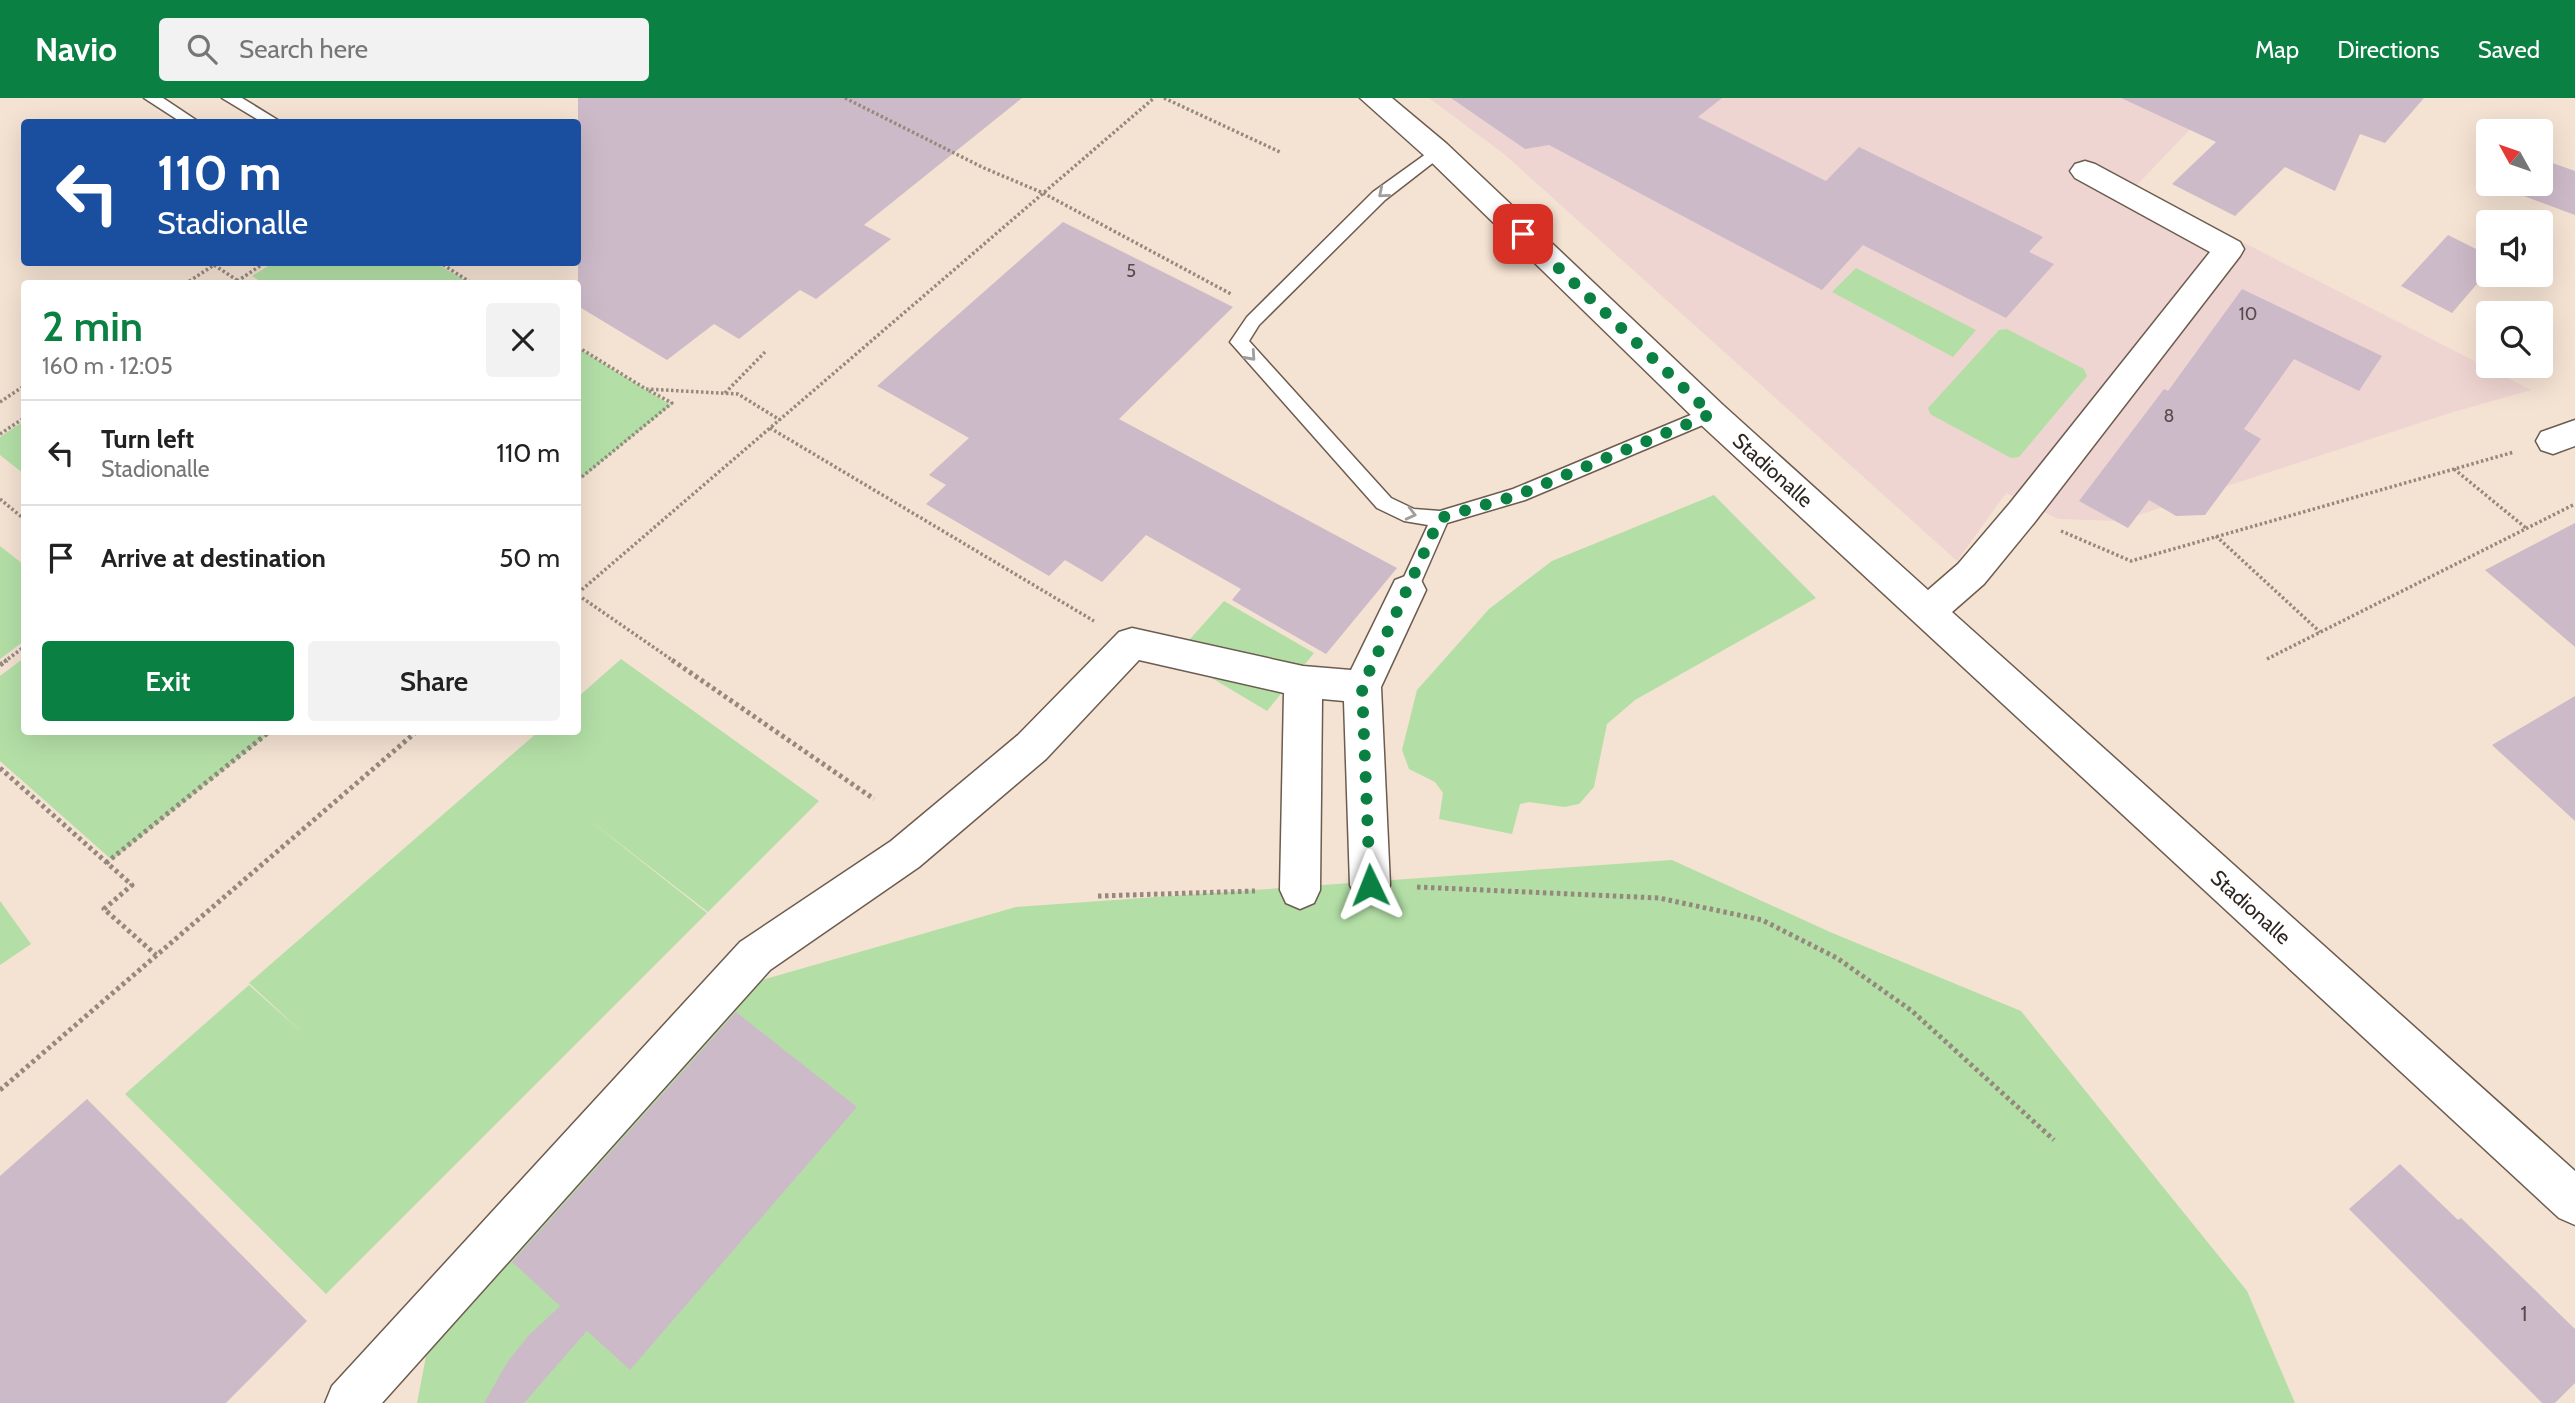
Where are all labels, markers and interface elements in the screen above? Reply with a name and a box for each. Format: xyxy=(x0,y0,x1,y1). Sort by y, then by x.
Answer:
search box xyxy=(159,18,649,81)
text: Navio xyxy=(35,29,117,69)
icon: search xyxy=(183,30,221,68)
text: Search here xyxy=(239,33,368,65)
text: Map xyxy=(2255,35,2299,64)
text: Directions xyxy=(2337,35,2440,64)
text: Saved xyxy=(2478,35,2540,64)
north arrow xyxy=(2476,119,2553,196)
map controls xyxy=(2476,119,2553,378)
text: 110 m xyxy=(157,143,281,202)
icon: left xyxy=(42,147,133,238)
one-way arrow xyxy=(1379,185,1392,197)
text: Stadionalle xyxy=(157,203,308,242)
pin xyxy=(1493,204,1553,264)
button: sound xyxy=(2476,210,2553,287)
icon: arrive xyxy=(1504,215,1542,253)
house number: 5 xyxy=(1126,260,1136,282)
text: 2 min xyxy=(42,300,143,352)
button: search xyxy=(2476,301,2553,378)
button: close xyxy=(486,303,560,377)
house number: 10 xyxy=(2239,303,2257,325)
one-way arrow xyxy=(1243,348,1256,361)
text: 160 m · 12:05 xyxy=(42,352,173,380)
house number: 8 xyxy=(2164,405,2174,427)
text: Turn left xyxy=(101,423,194,455)
street label: Stadionalle xyxy=(1728,428,1818,513)
icon: left xyxy=(42,434,80,472)
text: 110 m xyxy=(496,437,560,469)
text: Stadionalle xyxy=(101,455,210,483)
one-way arrow xyxy=(1405,506,1417,520)
icon: arrive xyxy=(42,539,80,577)
text: Arrive at destination xyxy=(101,542,326,574)
text: 50 m xyxy=(499,542,560,574)
button: Exit xyxy=(42,641,294,721)
button: Share xyxy=(308,641,560,721)
position arrow xyxy=(1333,848,1407,922)
street label: Stadionalle xyxy=(2206,865,2296,950)
house number: 1 xyxy=(2521,1301,2527,1326)

